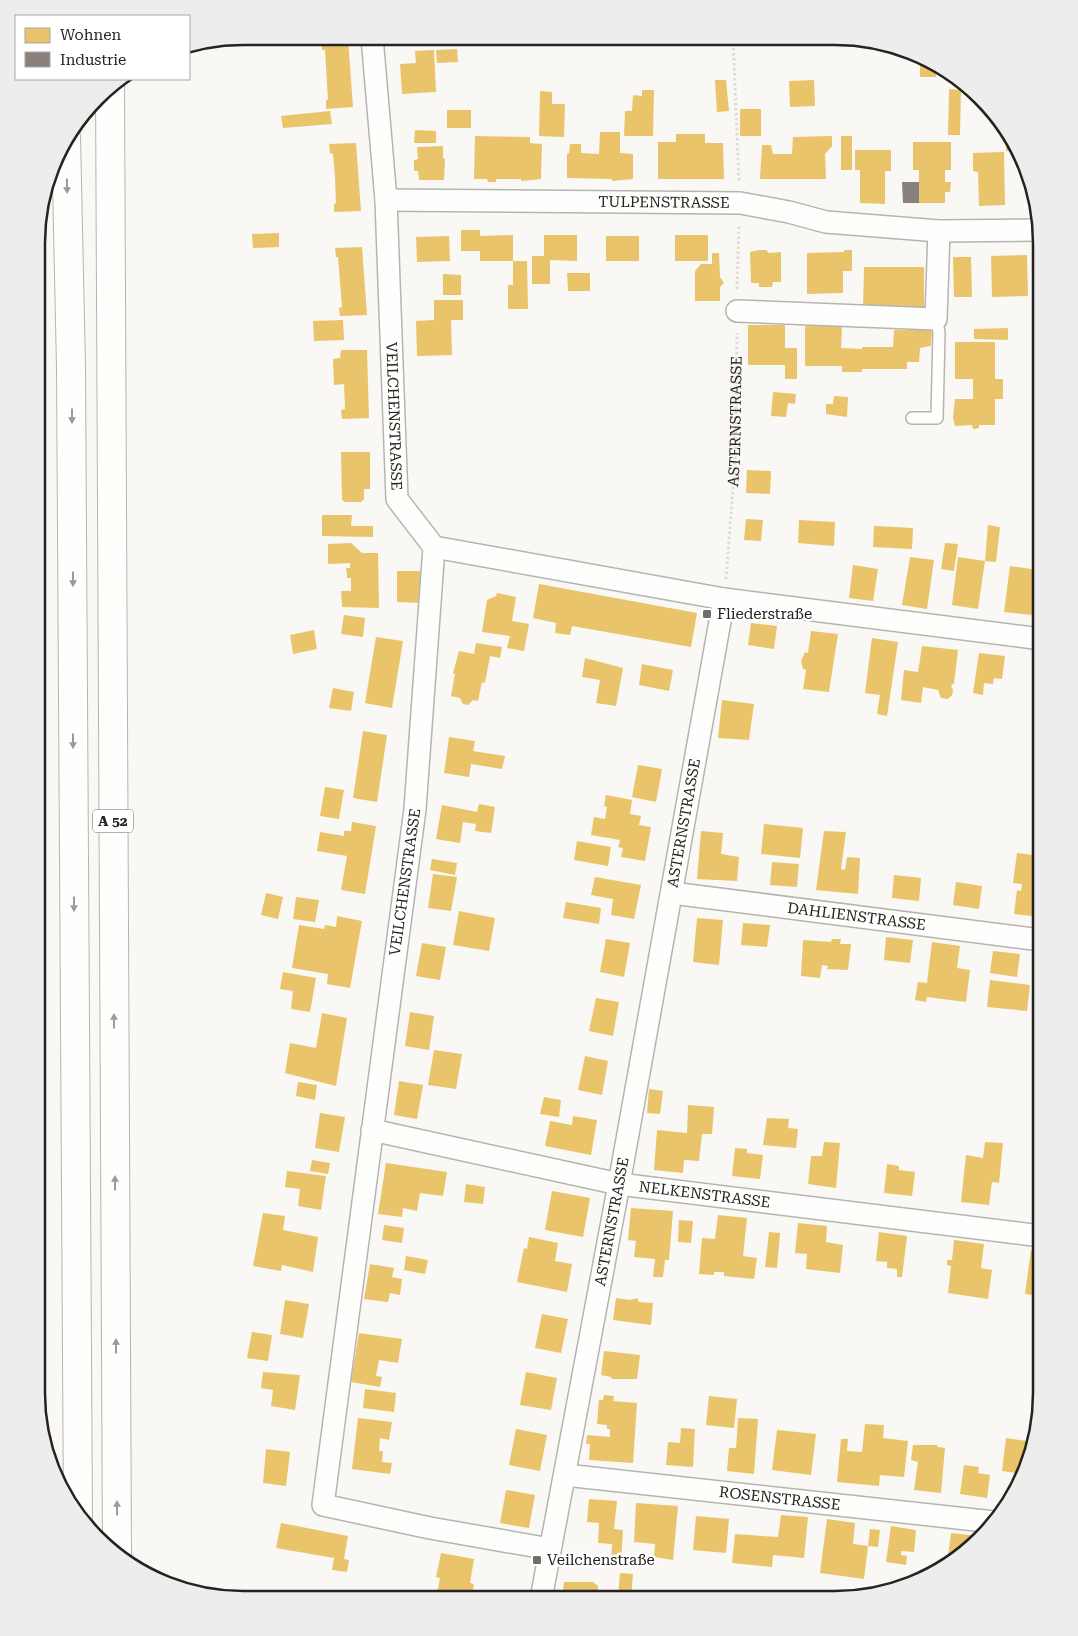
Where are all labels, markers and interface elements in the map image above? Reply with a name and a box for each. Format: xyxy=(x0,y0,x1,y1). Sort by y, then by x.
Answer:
legend xyxy=(15,15,190,80)
text: Wohnen xyxy=(60,26,121,44)
text: Industrie xyxy=(60,51,126,69)
one-way arrow xyxy=(63,178,71,194)
street label: TULPENSTRASSE xyxy=(598,193,730,212)
street label: VEILCHENSTRASSE xyxy=(382,342,406,491)
street label: ASTERNSTRASSE xyxy=(724,356,746,487)
one-way arrow xyxy=(68,408,76,424)
one-way arrow xyxy=(69,571,77,587)
place label: Fliederstraße xyxy=(717,605,812,623)
marker: Fliederstraße xyxy=(701,608,713,620)
one-way arrow xyxy=(69,733,77,749)
street label: ASTERNSTRASSE xyxy=(663,757,704,889)
street label: VEILCHENSTRASSE xyxy=(386,807,424,957)
road number: A 52 xyxy=(93,809,133,832)
one-way arrow xyxy=(70,896,78,912)
street label: DAHLIENSTRASSE xyxy=(786,899,927,934)
one-way arrow xyxy=(110,1012,118,1028)
street label: ASTERNSTRASSE xyxy=(591,1156,633,1287)
one-way arrow xyxy=(111,1175,119,1191)
street label: NELKENSTRASSE xyxy=(638,1178,771,1212)
one-way arrow xyxy=(112,1337,120,1353)
street label: ROSENSTRASSE xyxy=(718,1483,841,1514)
one-way arrow xyxy=(113,1500,121,1516)
place label: Veilchenstraße xyxy=(547,1551,655,1569)
marker: Veilchenstraße xyxy=(531,1554,543,1566)

